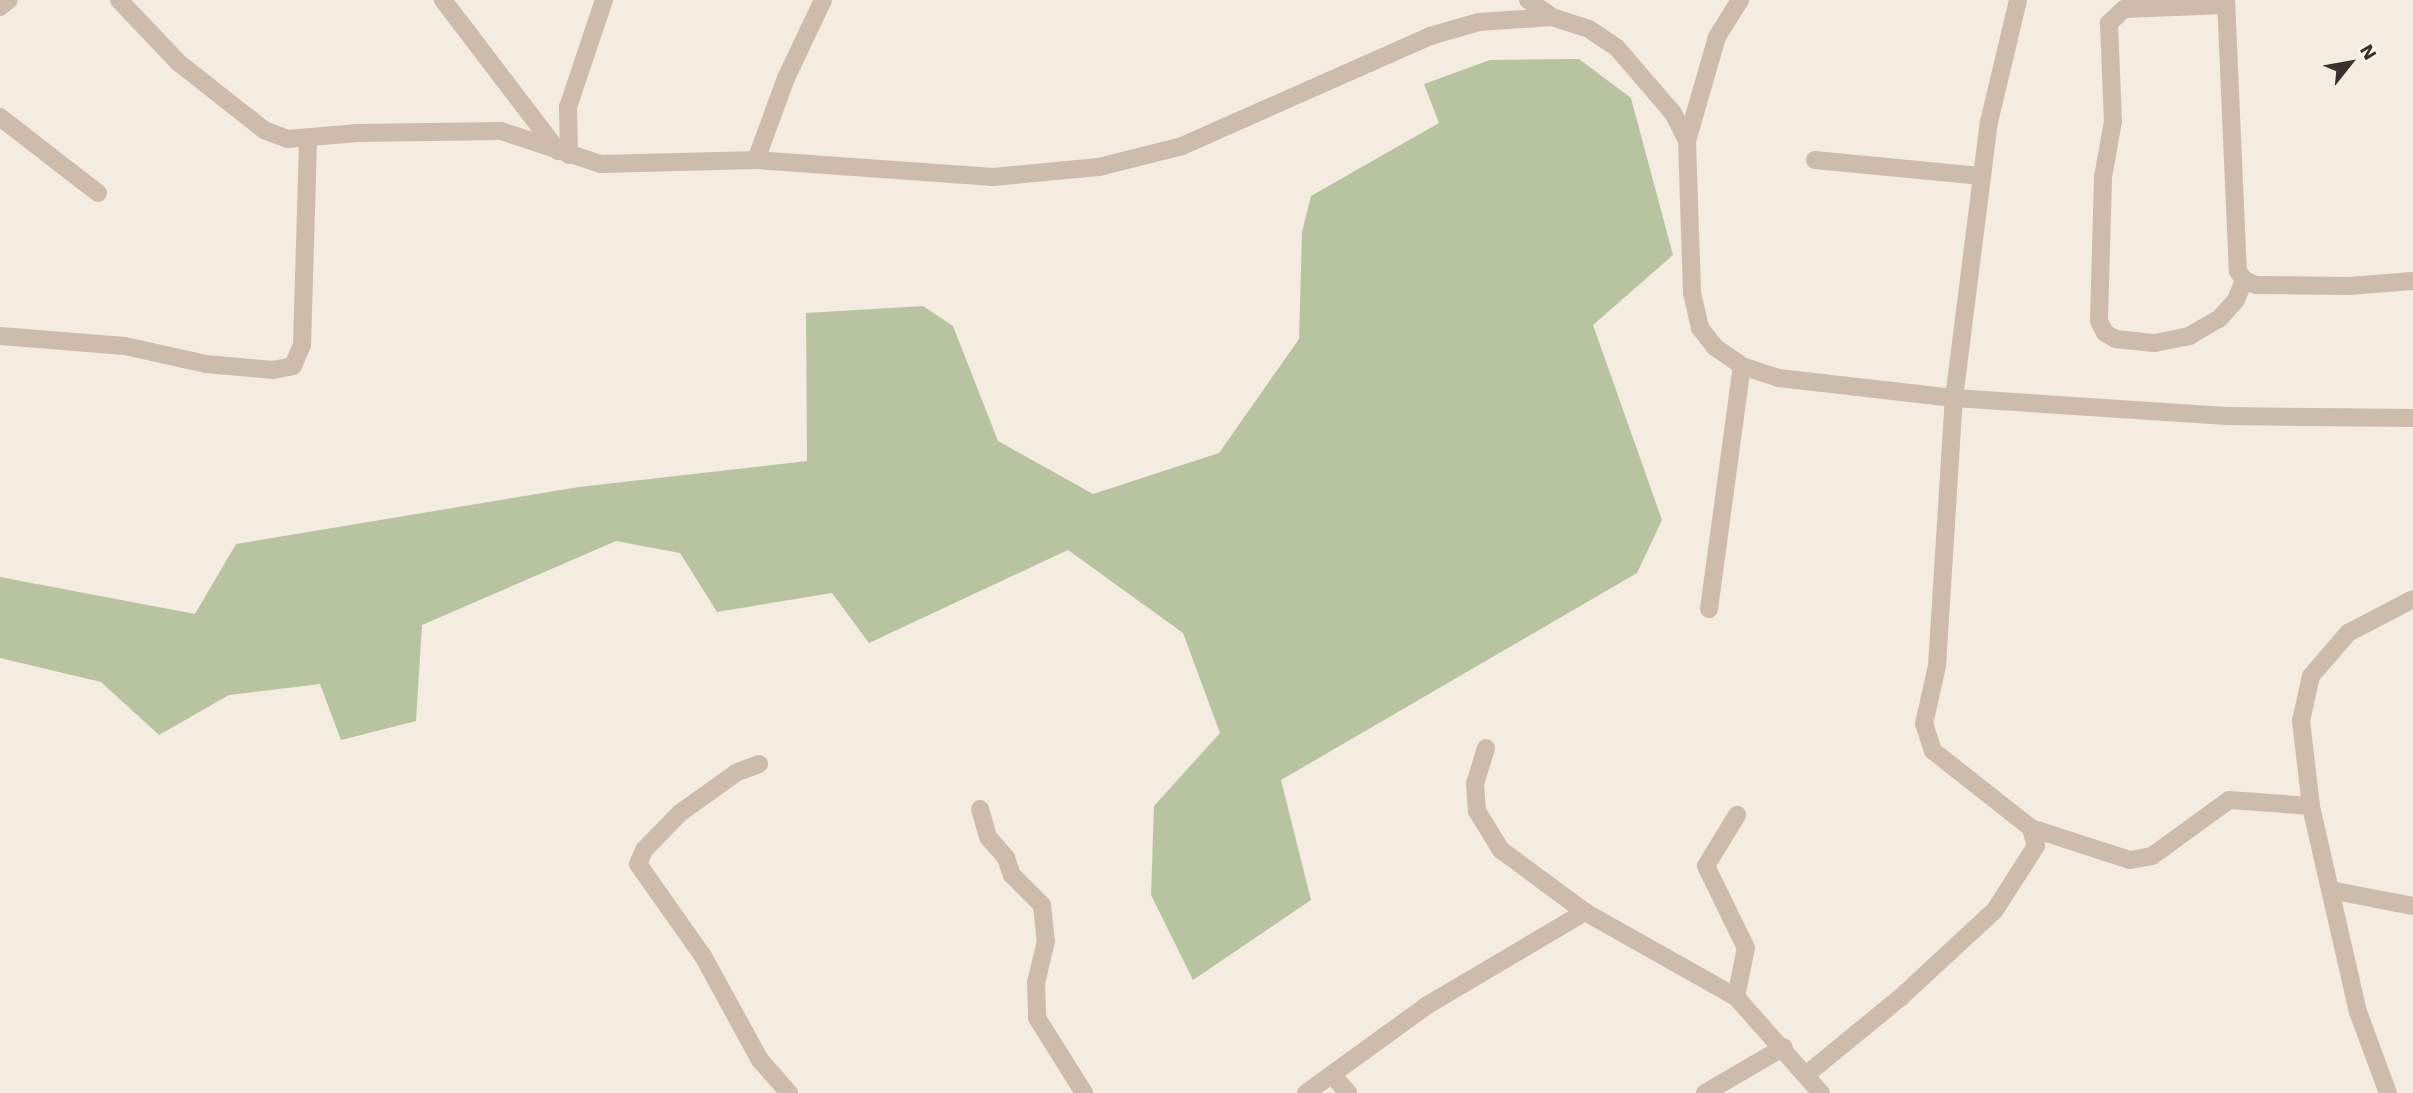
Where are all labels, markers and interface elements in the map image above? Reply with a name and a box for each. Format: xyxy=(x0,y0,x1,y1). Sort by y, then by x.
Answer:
north arrow xyxy=(2315,28,2385,98)
text: N xyxy=(2355,40,2382,64)

